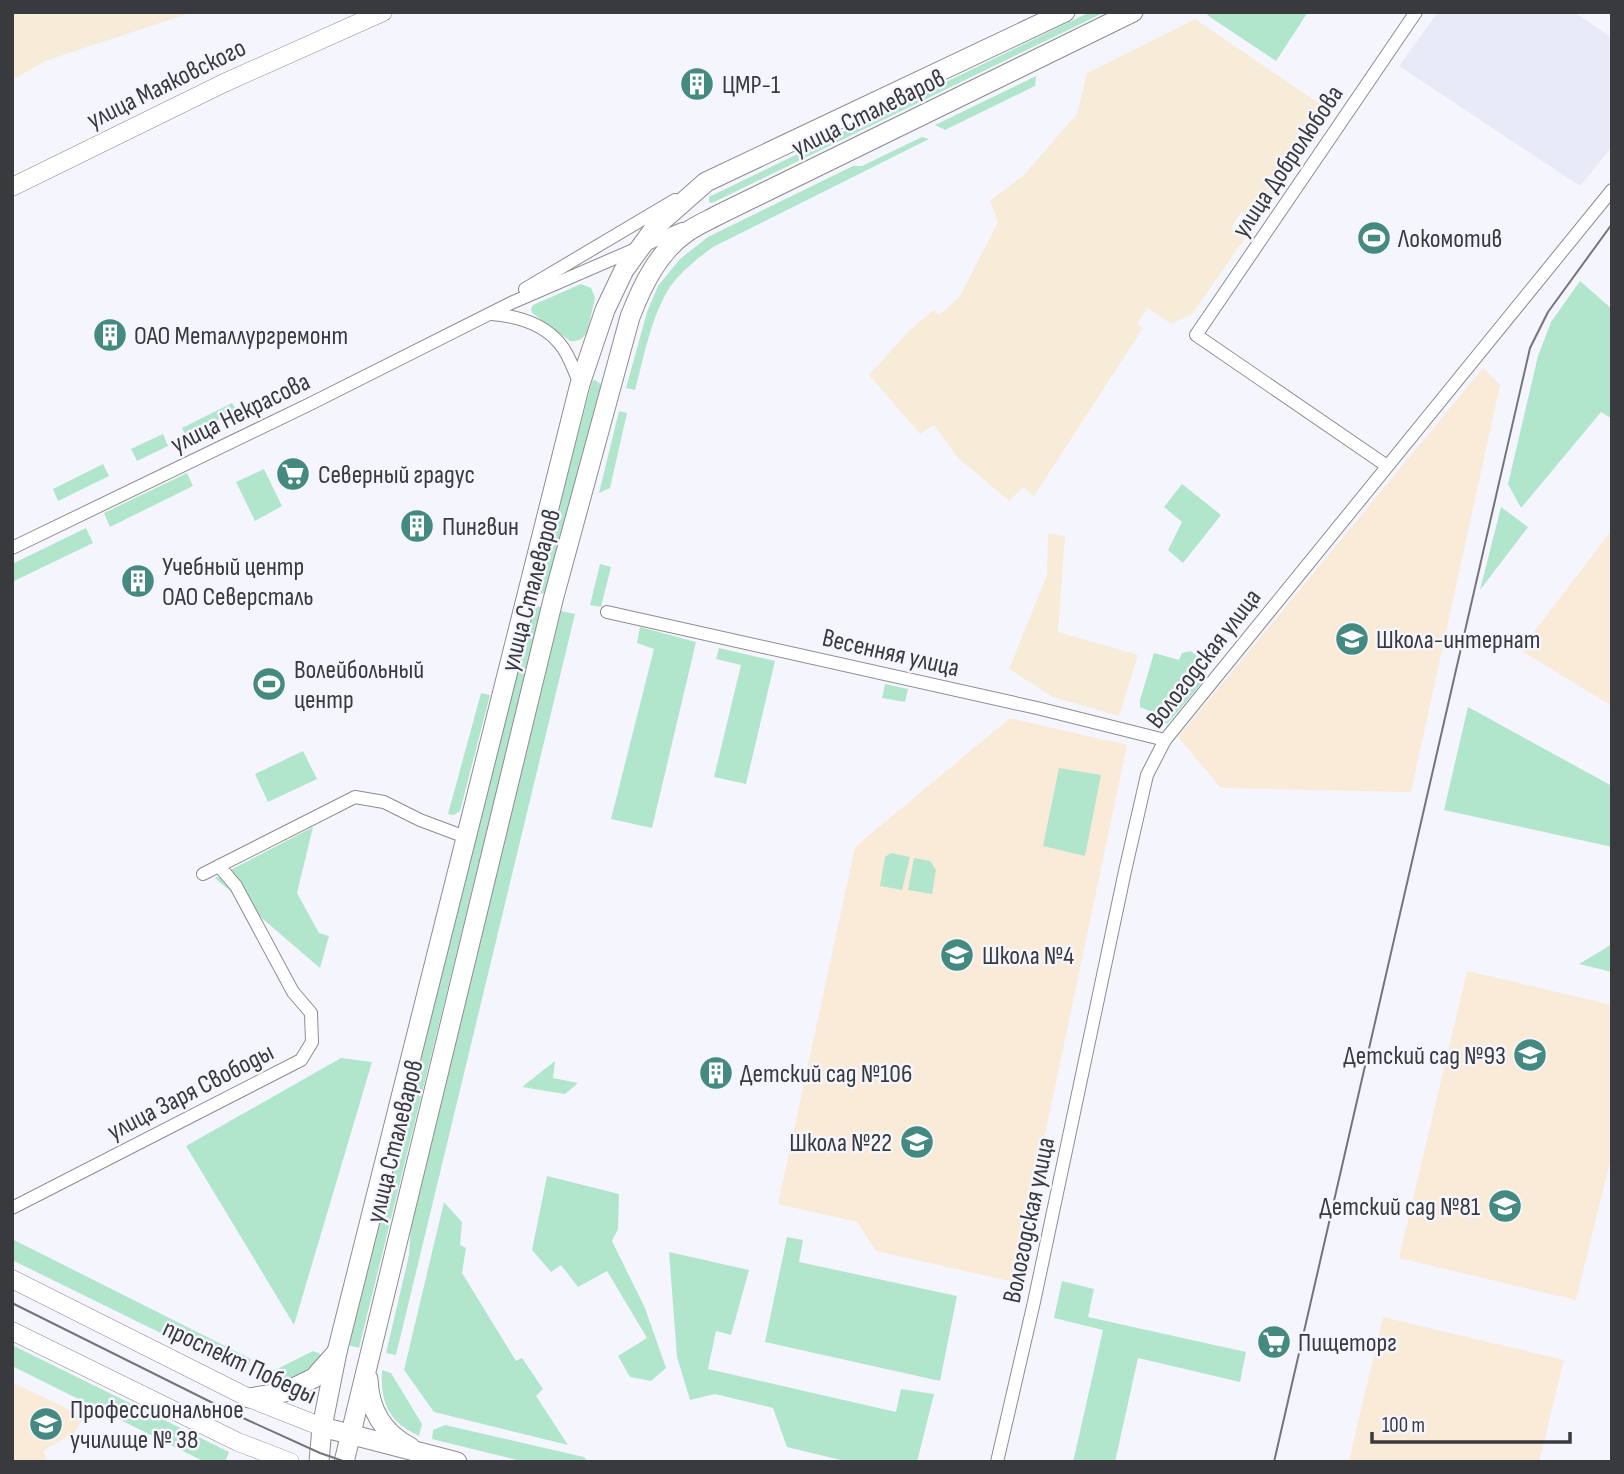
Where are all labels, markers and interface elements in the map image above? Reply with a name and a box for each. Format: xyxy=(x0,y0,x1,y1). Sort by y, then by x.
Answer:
street label: улица Маяковского xyxy=(82,33,251,136)
street label: улица Сталеваров xyxy=(787,63,950,164)
building icon: ЦМР-1 xyxy=(678,65,716,103)
place label: ЦМР-1 xyxy=(722,70,780,101)
street label: улица Добролюбова xyxy=(1226,80,1351,244)
sports icon: Локомотив xyxy=(1355,219,1393,257)
place label: Локомотив xyxy=(1397,224,1502,255)
building icon: OAO Металлургремонт xyxy=(91,316,129,354)
place label: OAO Металлургремонт xyxy=(134,321,348,352)
street label: улица Некрасова xyxy=(166,366,315,460)
supermarket icon: Северный градус xyxy=(274,455,312,493)
place label: Северный градус xyxy=(318,460,475,491)
street label: улица Сталеваров xyxy=(495,506,568,675)
building icon: Пингвин xyxy=(398,507,436,545)
place label: Пингвин xyxy=(442,512,519,543)
place label: Учебный центр ОАО Северсталь xyxy=(162,552,314,613)
building icon: Учебный центр ОАО Северсталь xyxy=(119,562,157,600)
street label: Вологодская улица xyxy=(1140,583,1268,735)
school or university icon: Школа-интернат xyxy=(1333,620,1371,658)
street label: Весенняя улица xyxy=(819,623,962,684)
place label: Школа-интернат xyxy=(1376,625,1540,656)
place label: Волейбольный центр xyxy=(294,655,424,716)
sports icon: Волейбольный центр xyxy=(250,665,288,703)
school or university icon: Школа №4 xyxy=(938,936,976,974)
place label: Школа №4 xyxy=(982,941,1074,972)
school or university icon: Детский сад №93 xyxy=(1511,1036,1549,1074)
street label: улица Заря Свободы xyxy=(102,1037,279,1148)
place label: Детский сад №93 xyxy=(1343,1041,1506,1072)
building icon: Детский сад №106 xyxy=(697,1054,735,1092)
street label: улица Сталеваров xyxy=(360,1057,431,1226)
place label: Детский сад №106 xyxy=(740,1059,912,1090)
school or university icon: Школа №22 xyxy=(898,1123,936,1161)
place label: Школа №22 xyxy=(789,1128,892,1159)
street label: Вологодская улица xyxy=(997,1135,1062,1306)
school or university icon: Детский сад №81 xyxy=(1486,1187,1524,1225)
place label: Детский сад №81 xyxy=(1319,1192,1480,1223)
street label: проспект Победы xyxy=(158,1313,321,1411)
supermarket icon: Пищеторг xyxy=(1255,1323,1293,1361)
place label: Пищеторг xyxy=(1298,1328,1397,1359)
place label: Профессиональное училище № 38 xyxy=(70,1395,244,1456)
scale bar xyxy=(1372,1400,1570,1444)
school or university icon: Профессиональное училище № 38 xyxy=(27,1405,65,1443)
text: 100 m xyxy=(1382,1413,1425,1438)

